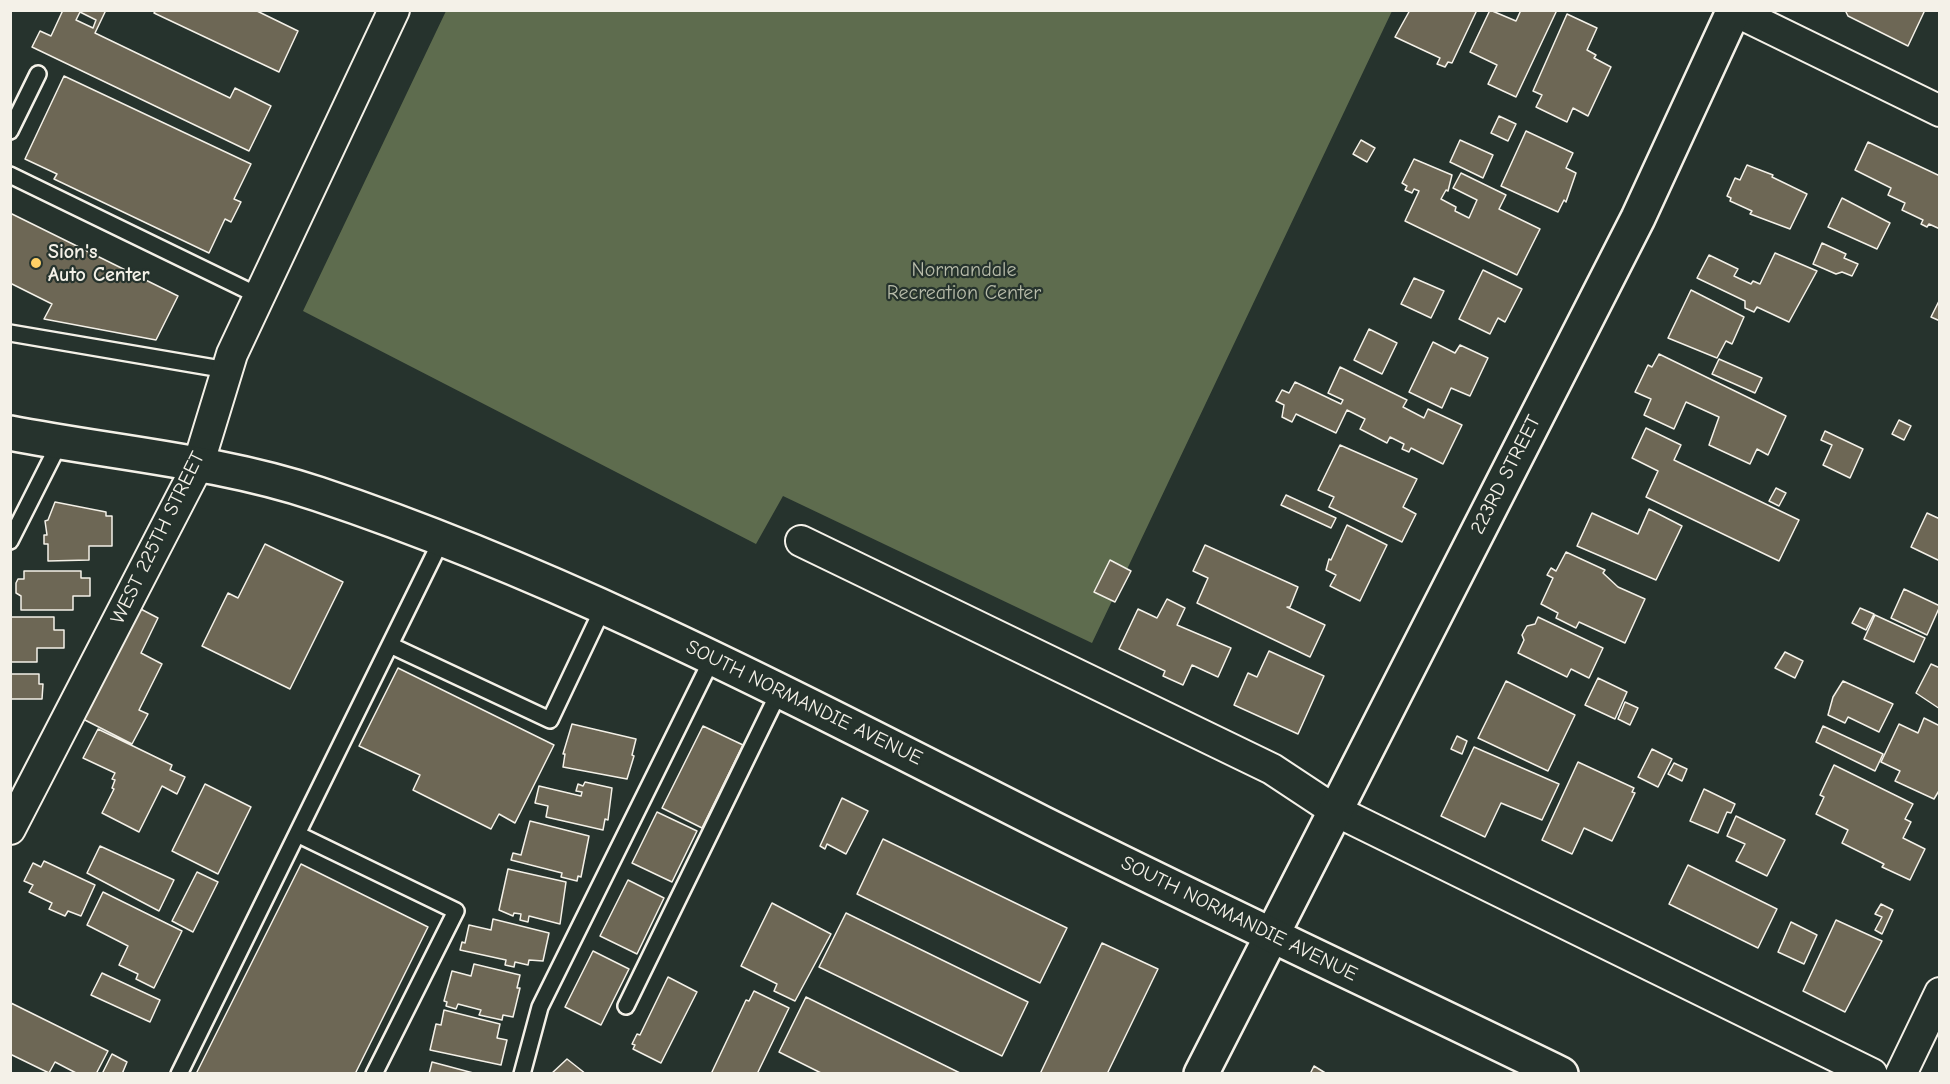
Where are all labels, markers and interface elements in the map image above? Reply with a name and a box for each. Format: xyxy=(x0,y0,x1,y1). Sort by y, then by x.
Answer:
place label: Sion's Auto Center xyxy=(48,240,150,287)
marker: Sion's Auto Center xyxy=(29,256,43,270)
park label: Normandale Recreation Center xyxy=(887,258,1041,305)
street label: 223RD STREET xyxy=(1466,412,1546,538)
street label: WEST 225TH STREET xyxy=(106,448,210,628)
street label: SOUTH NORMANDIE AVENUE xyxy=(682,635,926,771)
street label: SOUTH NORMANDIE AVENUE xyxy=(1117,851,1361,987)

